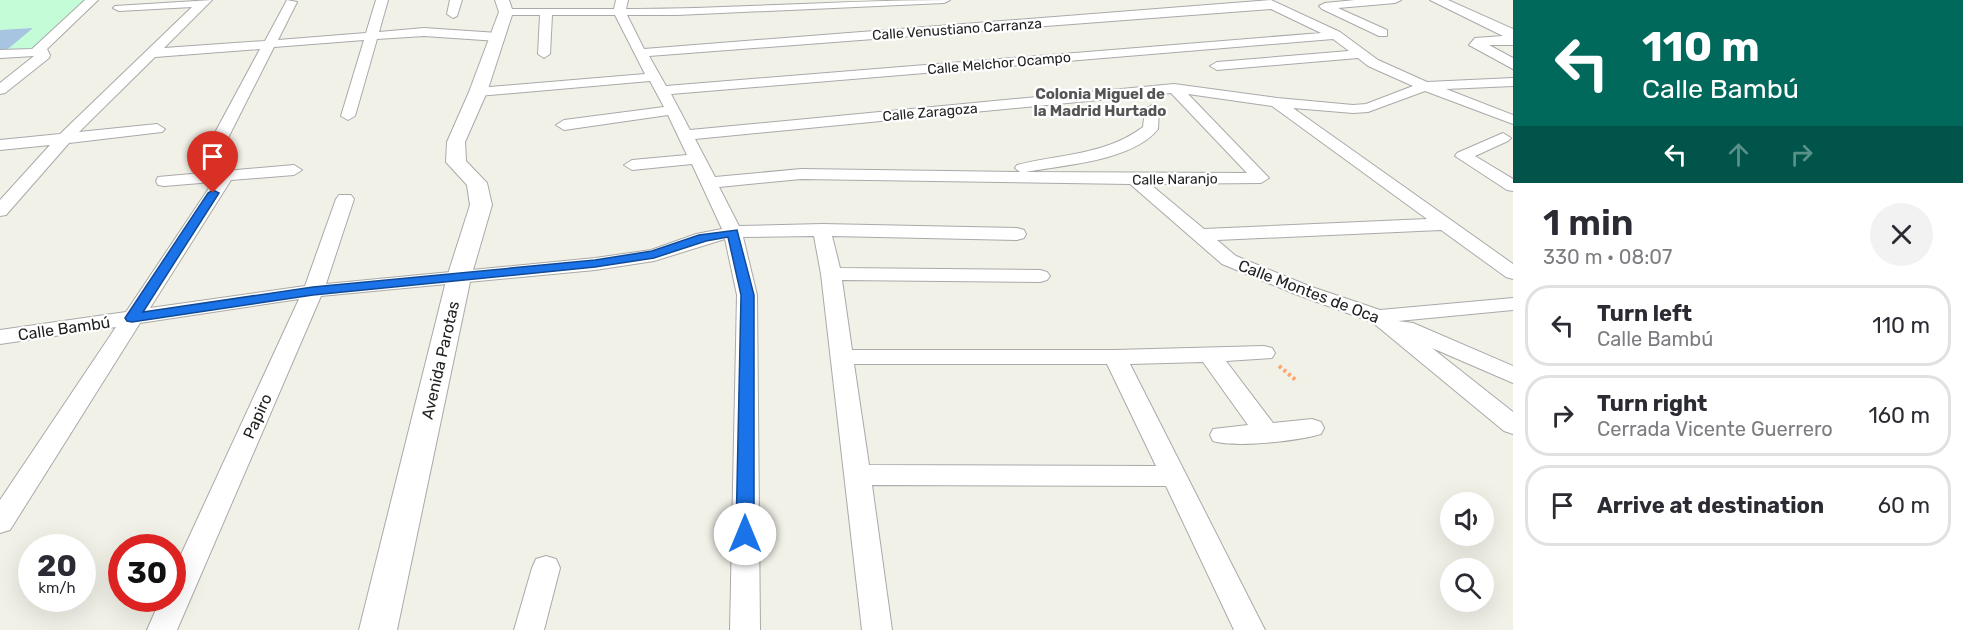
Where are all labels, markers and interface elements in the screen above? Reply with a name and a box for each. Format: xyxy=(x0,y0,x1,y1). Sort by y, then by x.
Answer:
street label: Calle Venustiano Carranza xyxy=(872,15,1043,44)
text: 110 m xyxy=(1642,22,1760,72)
icon: left xyxy=(1543,24,1621,102)
street label: Calle Melchor Ocampo xyxy=(927,49,1071,78)
text: Calle Bambú xyxy=(1642,73,1799,105)
district label: Colonia Miguel de la Madrid Hurtado xyxy=(1034,85,1166,120)
street label: Calle Zaragoza xyxy=(882,100,978,125)
pin xyxy=(187,131,238,193)
icon: left xyxy=(1659,138,1692,171)
icon: ahead xyxy=(1722,138,1755,171)
icon: right xyxy=(1785,138,1818,171)
icon: arrive xyxy=(196,140,229,173)
street label: Calle Naranjo xyxy=(1132,170,1218,189)
text: 1 min xyxy=(1543,201,1634,244)
button: close xyxy=(1870,203,1933,266)
text: 330 m · 08:07 xyxy=(1543,245,1672,269)
street label: Calle Montes de Oca xyxy=(1235,256,1382,327)
street label: Avenida Parotas xyxy=(418,299,463,421)
text: Turn left xyxy=(1597,300,1692,327)
icon: left xyxy=(1546,309,1579,342)
text: 110 m xyxy=(1872,312,1930,339)
street label: Calle Bambú xyxy=(17,313,111,344)
text: Calle Bambú xyxy=(1597,327,1713,351)
text: Turn right xyxy=(1597,390,1707,417)
street label: Papiro xyxy=(239,391,276,442)
icon: right xyxy=(1546,399,1579,432)
text: 160 m xyxy=(1868,402,1930,429)
text: Cerrada Vicente Guerrero xyxy=(1597,417,1833,441)
icon: arrive xyxy=(1546,489,1579,522)
map controls xyxy=(1440,492,1494,612)
button: sound xyxy=(1440,492,1494,546)
text: Arrive at destination xyxy=(1597,492,1824,519)
text: 60 m xyxy=(1878,492,1930,519)
position arrow xyxy=(713,502,777,566)
speed limit sign: 30 xyxy=(108,534,186,612)
text: 20 xyxy=(37,548,77,584)
button: search xyxy=(1440,558,1494,612)
text: km/h xyxy=(38,579,76,597)

